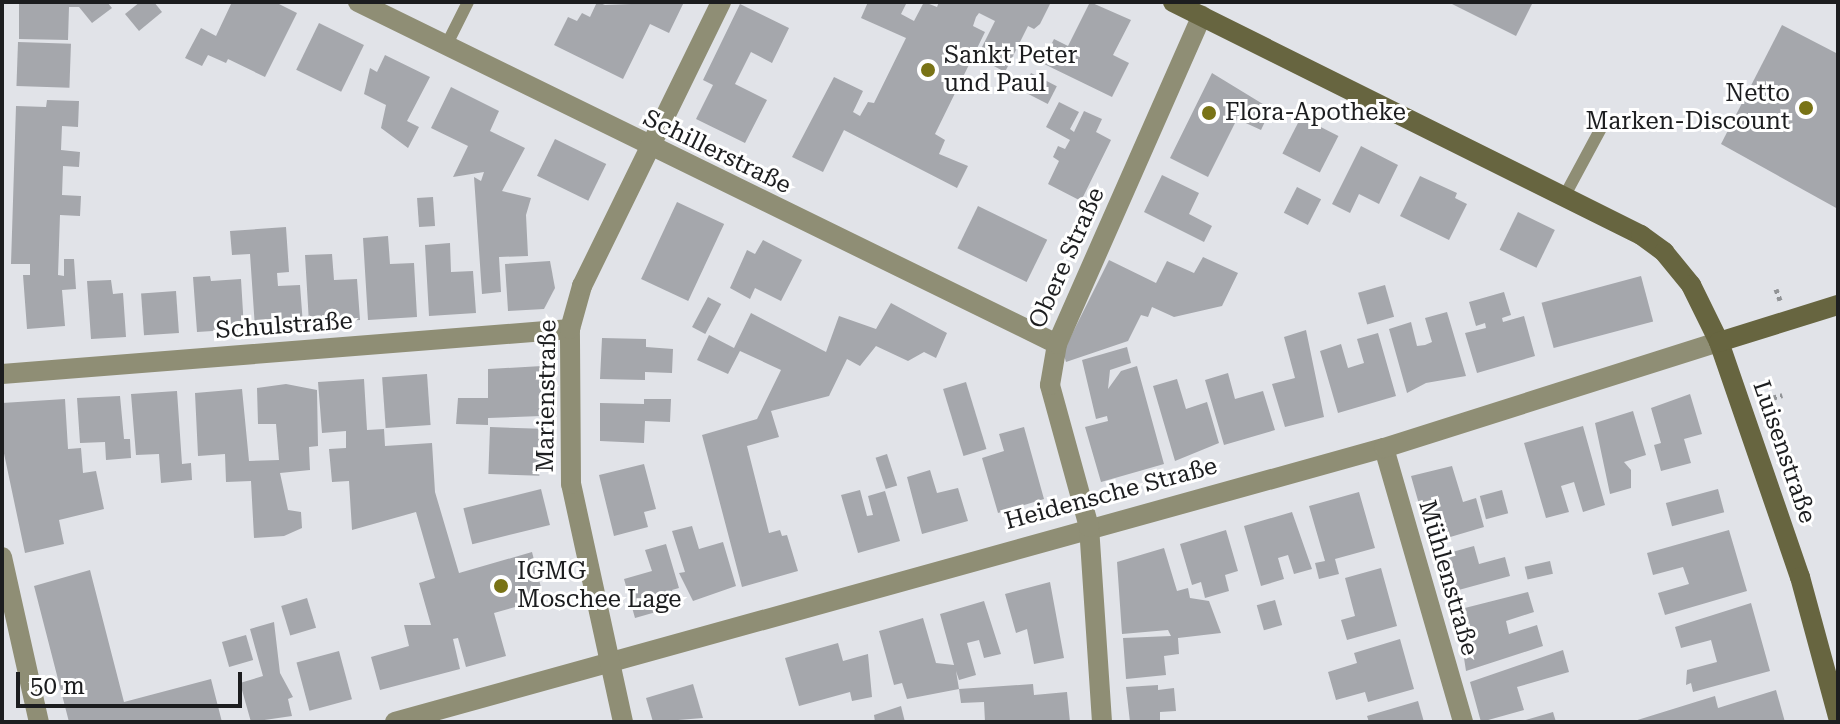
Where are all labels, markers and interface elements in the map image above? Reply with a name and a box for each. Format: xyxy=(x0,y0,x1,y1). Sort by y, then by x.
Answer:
place label: Sankt Peter und Paul xyxy=(944,42,1077,98)
marker: Sankt Peter und Paul xyxy=(919,61,937,79)
place label: Netto Marken-Discount xyxy=(1586,80,1790,136)
place label: Flora-Apotheke xyxy=(1225,99,1406,127)
marker: Netto Marken-Discount xyxy=(1797,99,1815,117)
street label: Schillerstraße xyxy=(638,104,796,200)
marker: Flora-Apotheke xyxy=(1200,104,1218,122)
street label: Obere Straße xyxy=(1023,183,1111,333)
street label: Schulstraße xyxy=(214,307,354,345)
street label: Marienstraße xyxy=(531,319,563,473)
street label: Luisenstraße xyxy=(1746,377,1822,527)
street label: Heidensche Straße xyxy=(1002,452,1220,536)
street label: Mühlenstraße xyxy=(1412,497,1484,659)
place label: IGMG Moschee Lage xyxy=(517,558,681,614)
marker: IGMG Moschee Lage xyxy=(492,577,510,595)
scale bar xyxy=(20,656,246,706)
text: 50 m xyxy=(30,672,85,700)

